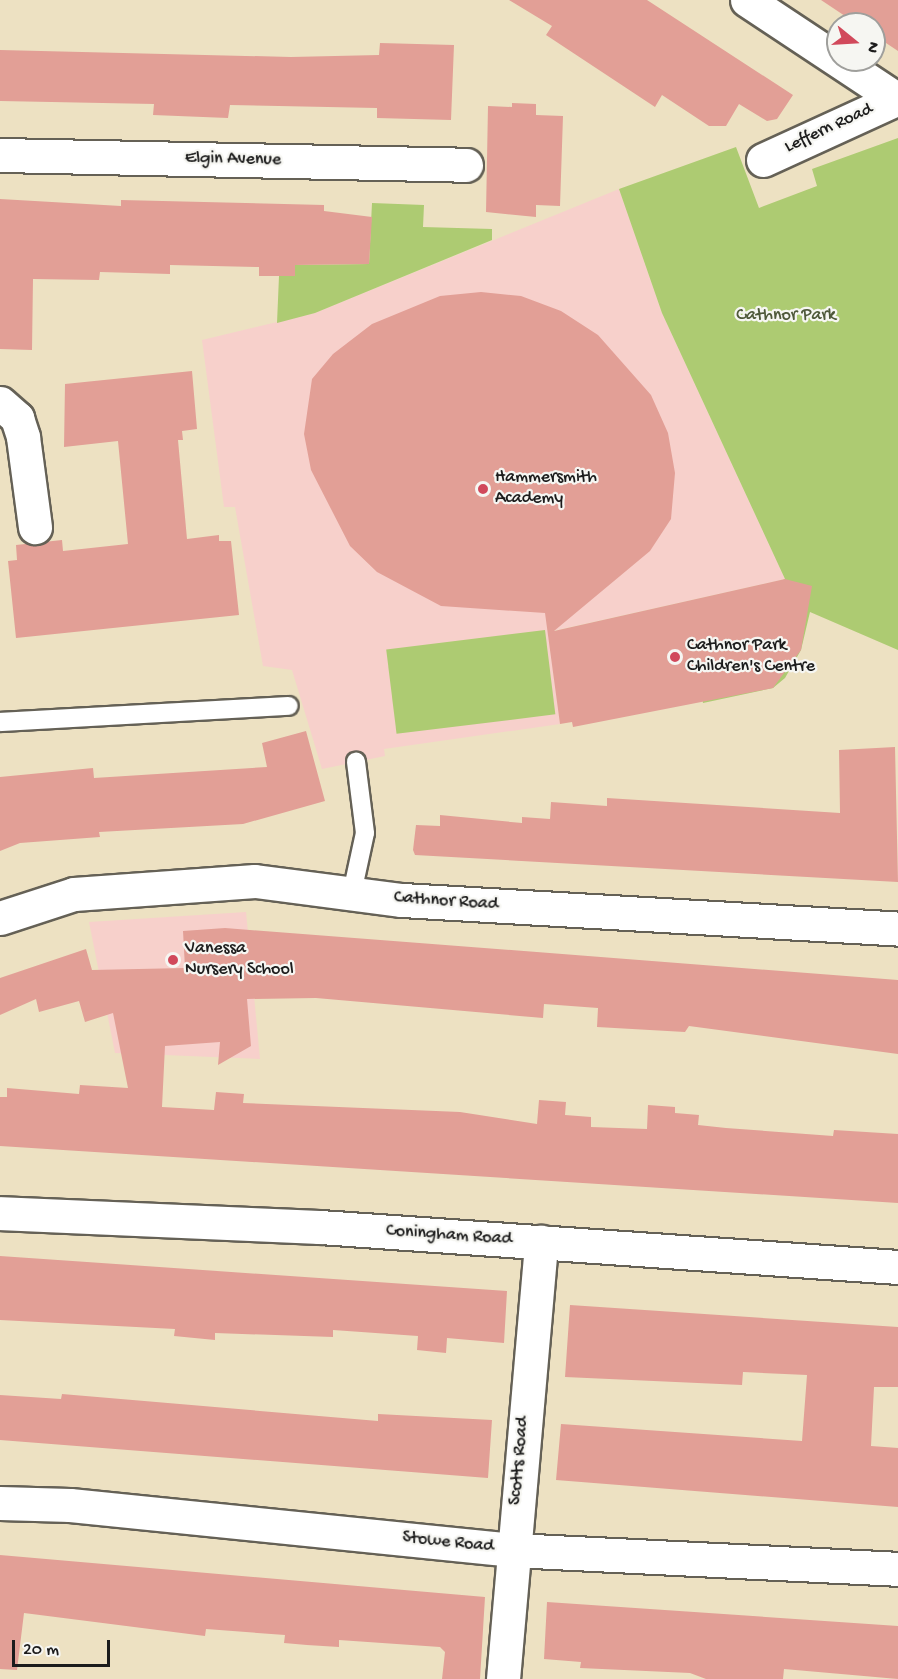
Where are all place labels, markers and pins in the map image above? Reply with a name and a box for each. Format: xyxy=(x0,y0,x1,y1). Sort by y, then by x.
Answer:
place label: Hammersmith Academy xyxy=(495,468,597,510)
marker: Hammersmith Academy xyxy=(476,482,490,496)
place label: Cathnor Park Children's Centre xyxy=(687,636,815,678)
marker: Cathnor Park Children's Centre xyxy=(668,650,682,664)
place label: Vanessa Nursery School xyxy=(185,939,294,982)
marker: Vanessa Nursery School xyxy=(166,953,180,967)

